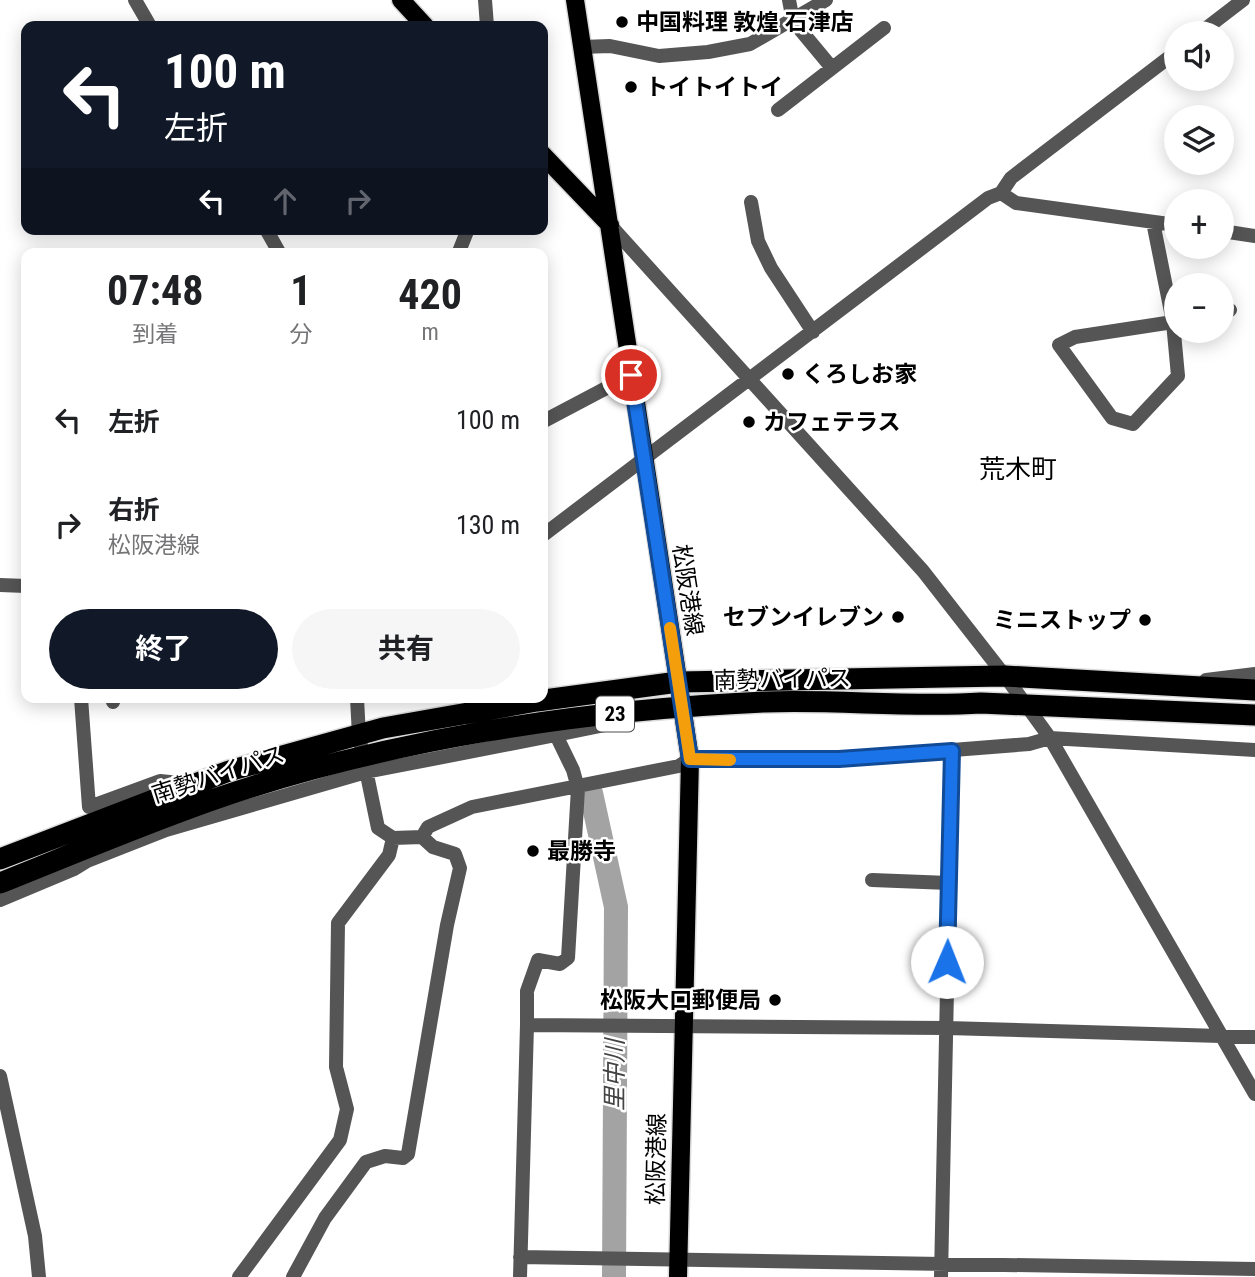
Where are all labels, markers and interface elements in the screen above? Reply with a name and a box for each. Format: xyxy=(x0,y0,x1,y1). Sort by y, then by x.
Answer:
place label: 中国料理 敦煌 石津店 xyxy=(636,9,854,36)
marker: 中国料理 敦煌 石津店 xyxy=(614,14,630,30)
map controls xyxy=(1164,21,1234,343)
button: sound xyxy=(1164,21,1234,91)
text: 100 m xyxy=(164,43,286,100)
icon: left xyxy=(49,49,140,140)
place label: トイトイトイ xyxy=(645,74,783,101)
marker: トイトイトイ xyxy=(623,79,639,95)
button: layers xyxy=(1164,105,1234,175)
text: 左折 xyxy=(164,109,228,147)
icon: left xyxy=(193,182,231,220)
icon: ahead xyxy=(266,182,304,220)
icon: right xyxy=(339,182,377,220)
button: + xyxy=(1164,189,1234,259)
text: 07:48 xyxy=(107,266,203,315)
text: 1 xyxy=(290,266,311,315)
text: 420 xyxy=(398,270,462,319)
button: − xyxy=(1164,273,1234,343)
text: m xyxy=(421,319,439,346)
text: 到着 xyxy=(132,321,178,348)
text: 分 xyxy=(289,321,312,348)
pin xyxy=(601,345,661,405)
icon: arrive xyxy=(612,356,650,394)
place label: くろしお家 xyxy=(802,361,917,388)
marker: くろしお家 xyxy=(780,366,796,382)
icon: left xyxy=(49,401,87,439)
text: 100 m xyxy=(456,405,520,435)
text: 左折 xyxy=(108,407,160,437)
place label: カフェテラス xyxy=(763,409,901,436)
marker: カフェテラス xyxy=(741,414,757,430)
district label: 荒木町 xyxy=(979,454,1057,484)
text: 右折 xyxy=(108,495,160,525)
icon: right xyxy=(49,506,87,544)
text: 130 m xyxy=(456,510,520,540)
text: 松阪港線 xyxy=(108,532,200,559)
street label: 松阪港線 xyxy=(667,543,708,638)
place label: セブンイレブン xyxy=(723,604,884,631)
place label: ミニストップ xyxy=(993,607,1131,634)
button: 終了 xyxy=(49,609,278,689)
button: 共有 xyxy=(292,609,520,689)
marker: セブンイレブン xyxy=(890,609,906,625)
marker: ミニストップ xyxy=(1137,612,1153,628)
street label: 南勢バイパス xyxy=(713,665,851,694)
road number: 23 xyxy=(596,696,634,732)
street label: 南勢バイパス xyxy=(149,740,288,809)
place label: 最勝寺 xyxy=(547,838,616,865)
marker: 最勝寺 xyxy=(525,843,541,859)
position arrow xyxy=(910,925,984,999)
place label: 松阪大口郵便局 xyxy=(600,987,761,1014)
marker: 松阪大口郵便局 xyxy=(767,992,783,1008)
water label: 里中川 xyxy=(601,1036,629,1111)
street label: 松阪港線 xyxy=(642,1113,671,1205)

